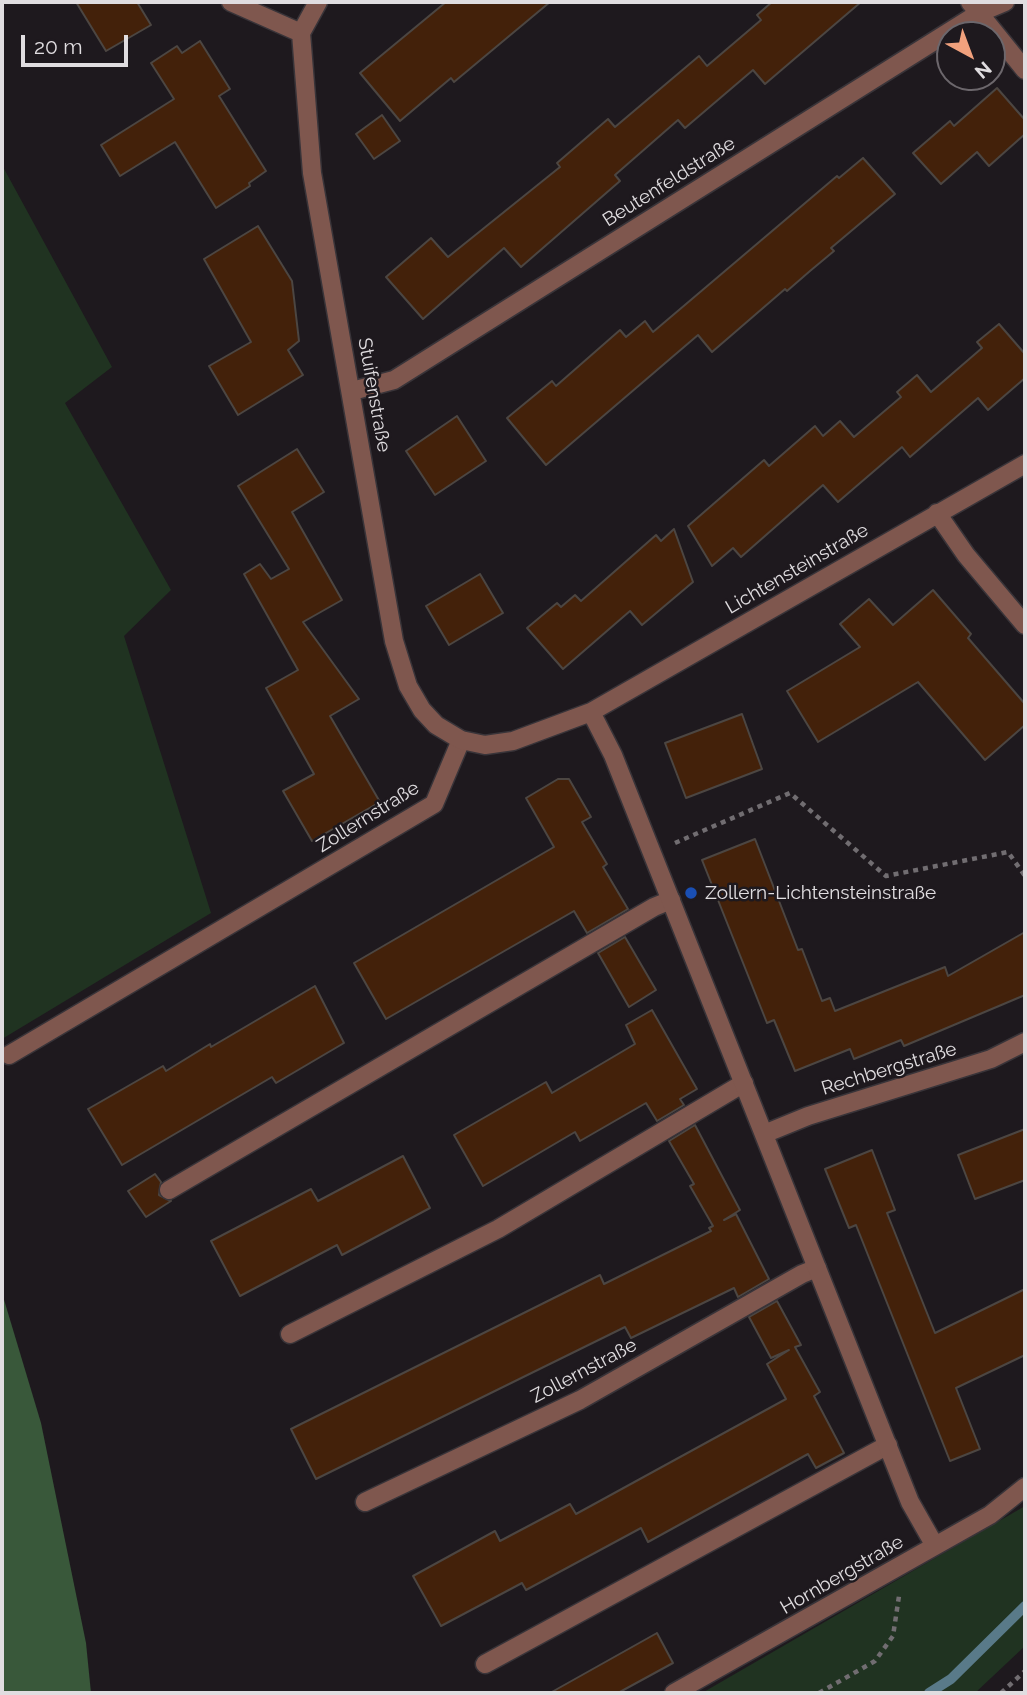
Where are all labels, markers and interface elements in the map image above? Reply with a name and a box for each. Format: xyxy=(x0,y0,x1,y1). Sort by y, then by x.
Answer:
scale bar xyxy=(24,21,131,65)
north arrow xyxy=(936,21,1006,91)
text: 20 m xyxy=(34,34,82,59)
text: N xyxy=(971,57,996,83)
street label: Beutenfeldstraße xyxy=(599,132,739,232)
street label: Stuifenstraße xyxy=(353,336,395,454)
street label: Lichtensteinstraße xyxy=(722,519,872,619)
street label: Zollernstraße xyxy=(313,777,423,857)
place label: Zollern-Lichtensteinstraße xyxy=(705,882,936,904)
marker: Zollern-Lichtensteinstraße xyxy=(683,885,699,901)
street label: Rechbergstraße xyxy=(819,1038,959,1100)
street label: Zollernstraße xyxy=(527,1334,641,1408)
street label: Hornbergstraße xyxy=(777,1531,907,1619)

